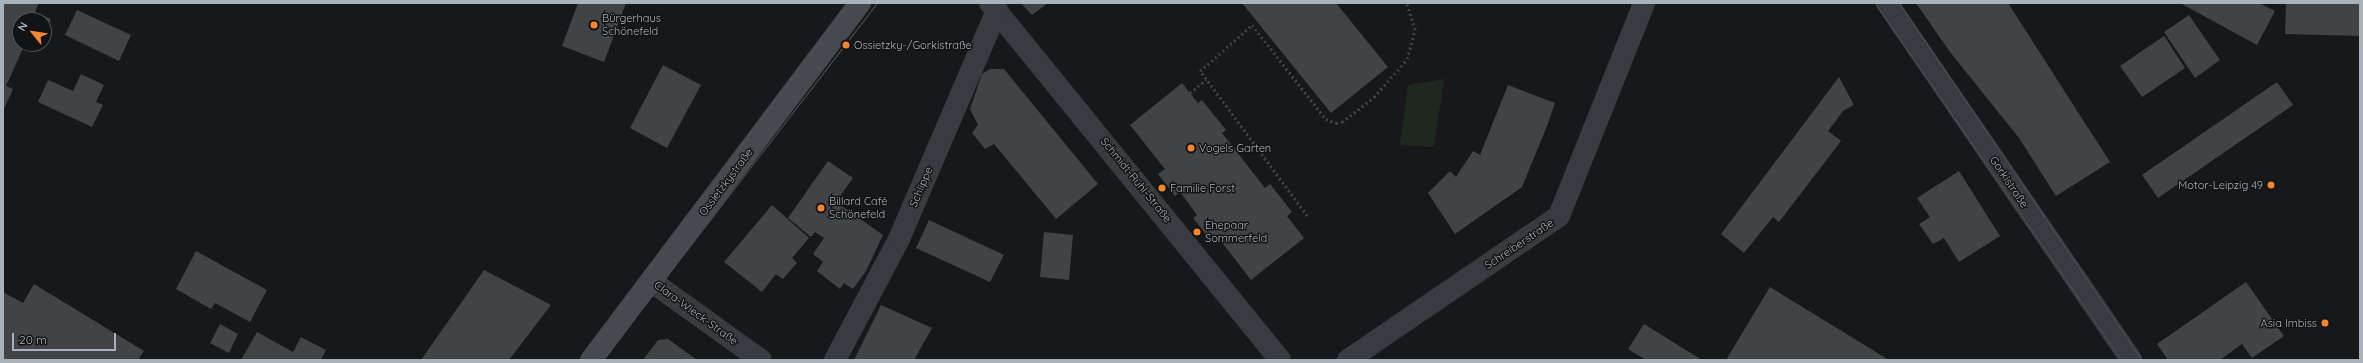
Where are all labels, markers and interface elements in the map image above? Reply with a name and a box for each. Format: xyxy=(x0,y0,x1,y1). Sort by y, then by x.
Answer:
north arrow xyxy=(12,12,52,52)
place label: Bürgerhaus Schönefeld xyxy=(602,12,661,38)
text: N xyxy=(14,19,31,34)
marker: Bürgerhaus Schönefeld xyxy=(589,20,599,30)
place label: Ossietzky-/Gorkistraße xyxy=(854,38,972,52)
marker: Ossietzky-/Gorkistraße xyxy=(841,40,851,50)
street label: Schmidt-Rühl-Straße xyxy=(1098,135,1174,225)
place label: Vogels Garten xyxy=(1199,141,1271,155)
marker: Vogels Garten xyxy=(1186,143,1196,153)
street label: Ossietzkystraße xyxy=(696,146,756,218)
street label: Gorkistraße xyxy=(1987,154,2031,210)
street label: Schlippe xyxy=(907,165,935,209)
place label: Motor-Leipzig 49 xyxy=(2178,178,2263,192)
marker: Motor-Leipzig 49 xyxy=(2266,180,2276,190)
place label: Familie Forst xyxy=(1170,181,1235,195)
marker: Familie Forst xyxy=(1157,183,1167,193)
place label: Billard Café Schönefeld xyxy=(829,195,888,221)
marker: Billard Café Schönefeld xyxy=(816,203,826,213)
street label: Schreiberstraße xyxy=(1482,216,1556,272)
place label: Ehepaar Sommerfeld xyxy=(1205,219,1267,245)
marker: Ehepaar Sommerfeld xyxy=(1192,227,1202,237)
street label: Clara-Wieck-Straße xyxy=(652,278,740,348)
place label: Asia Imbiss xyxy=(2261,316,2317,330)
marker: Asia Imbiss xyxy=(2320,318,2330,328)
scale bar xyxy=(14,325,118,351)
text: 20 m xyxy=(19,332,47,347)

